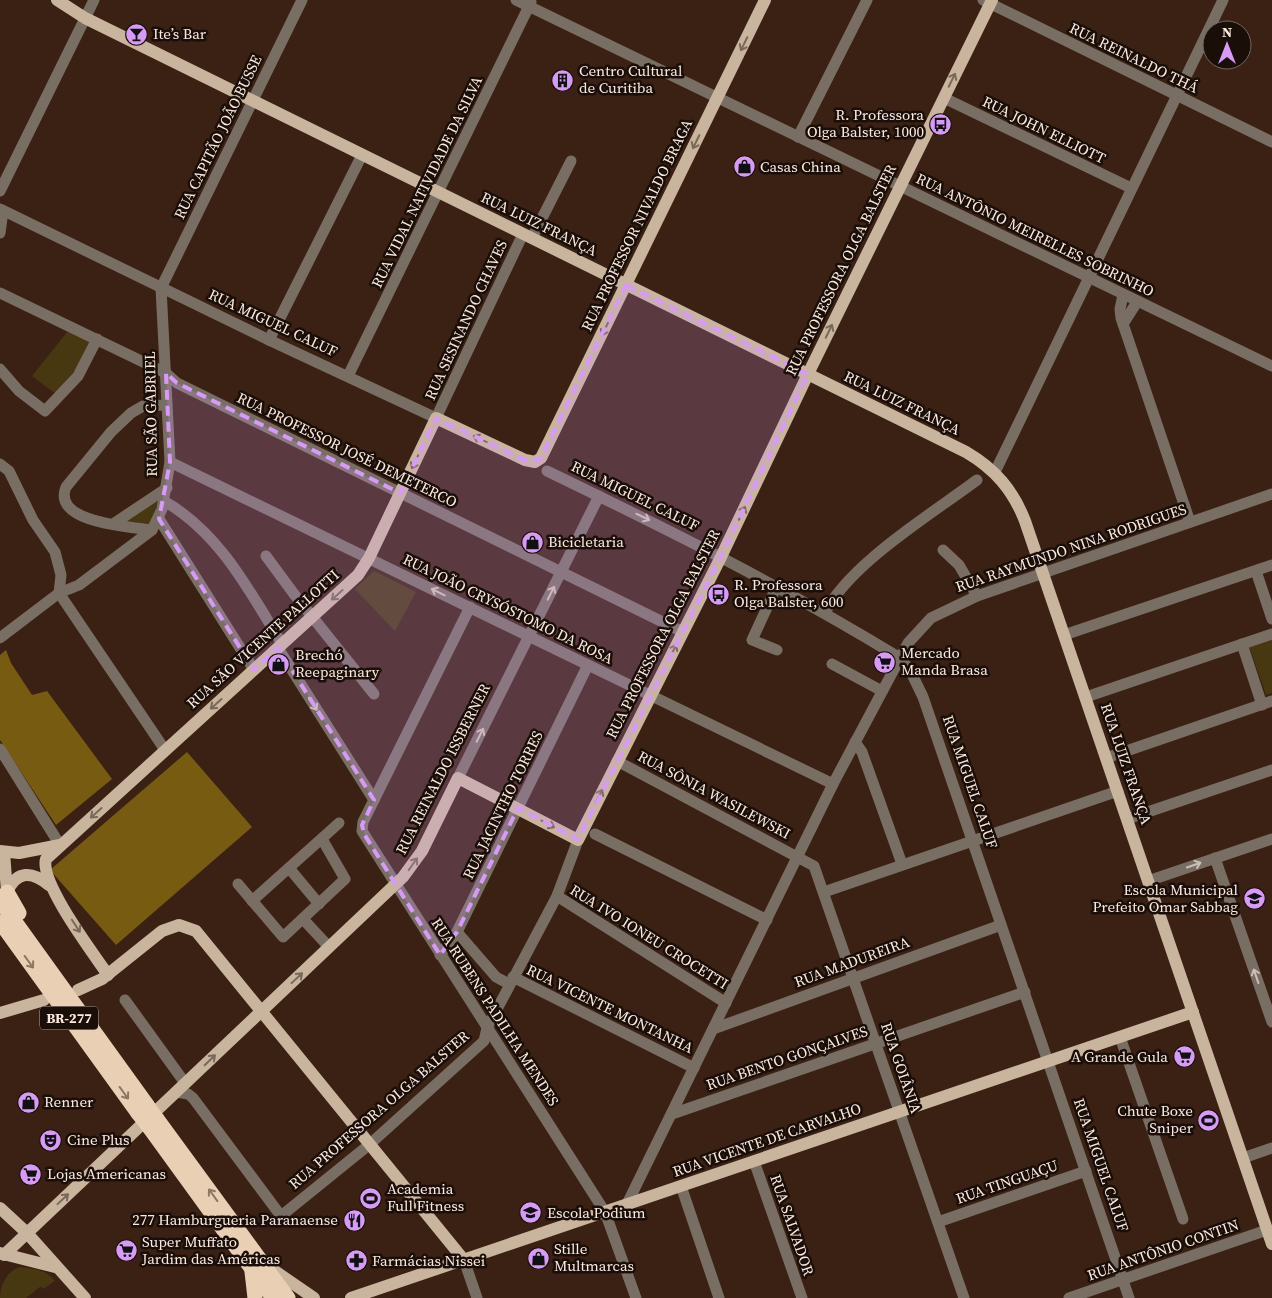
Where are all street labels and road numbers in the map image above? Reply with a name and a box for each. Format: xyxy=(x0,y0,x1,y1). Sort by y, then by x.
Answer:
street label: RUA REINALDO THÁ xyxy=(1066,17,1202,98)
street label: RUA CAPITÃO JOÃO BUSSE xyxy=(169,51,266,222)
street label: RUA VIDAL NATIVIDADE DA SILVA xyxy=(366,72,487,291)
street label: RUA JOHN ELLIOTT xyxy=(979,91,1109,169)
street label: RUA PROFESSOR NIVALDO BRAGA xyxy=(576,115,697,334)
street label: RUA PROFESSORA OLGA BALSTER xyxy=(780,160,901,379)
street label: RUA ANTÔNIO MEIRELLES SOBRINHO xyxy=(913,168,1158,302)
street label: RUA LUIZ FRANÇA xyxy=(478,186,601,261)
street label: RUA SESINANDO CHAVES xyxy=(419,236,512,403)
street label: RUA MIGUEL CALUF xyxy=(205,283,341,362)
street label: RUA SÃO GABRIEL xyxy=(139,351,162,477)
street label: RUA LUIZ FRANÇA xyxy=(841,365,964,440)
street label: RUA PROFESSOR JOSÉ DEMETERCO xyxy=(234,387,461,512)
street label: RUA MIGUEL CALUF xyxy=(568,455,703,536)
street label: RUA RAYMUNDO NINA RODRIGUES xyxy=(953,498,1189,597)
street label: RUA PROFESSORA OLGA BALSTER xyxy=(600,525,725,742)
street label: RUA JOÃO CRYSÓSTOMO DA ROSA xyxy=(399,548,617,669)
street label: RUA SÃO VICENTE PALLOTTI xyxy=(182,564,343,713)
street label: RUA REINALDO ISSBERNER xyxy=(390,680,495,858)
street label: RUA LUIZ FRANÇA xyxy=(1096,700,1157,827)
street label: RUA MIGUEL CALUF xyxy=(938,712,1003,852)
street label: RUA JACINTHO TORRES xyxy=(457,727,548,882)
street label: RUA SÔNIA WASILEWSKI xyxy=(634,745,794,844)
street label: RUA IVO IONEU CROCETTI xyxy=(566,879,732,994)
street label: RUA RUBENS PADILHA MENDES xyxy=(427,914,564,1110)
street label: RUA MADUREIRA xyxy=(791,931,912,992)
street label: RUA VICENTE MONTANHA xyxy=(523,959,697,1058)
road number: BR-277 xyxy=(40,1006,98,1030)
street label: RUA BENTO GONÇALVES xyxy=(703,1020,871,1095)
street label: RUA GOIÂNIA xyxy=(876,1020,927,1116)
street label: RUA PROFESSORA OLGA BALSTER xyxy=(284,1025,473,1194)
street label: RUA MIGUEL CALUF xyxy=(1069,1095,1134,1235)
street label: RUA VICENTE DE CARVALHO xyxy=(670,1097,864,1182)
street label: RUA TINGUAÇU xyxy=(953,1154,1061,1209)
street label: RUA SALVADOR xyxy=(765,1171,820,1278)
street label: RUA ANTÔNIO CONTIN xyxy=(1084,1214,1241,1285)

